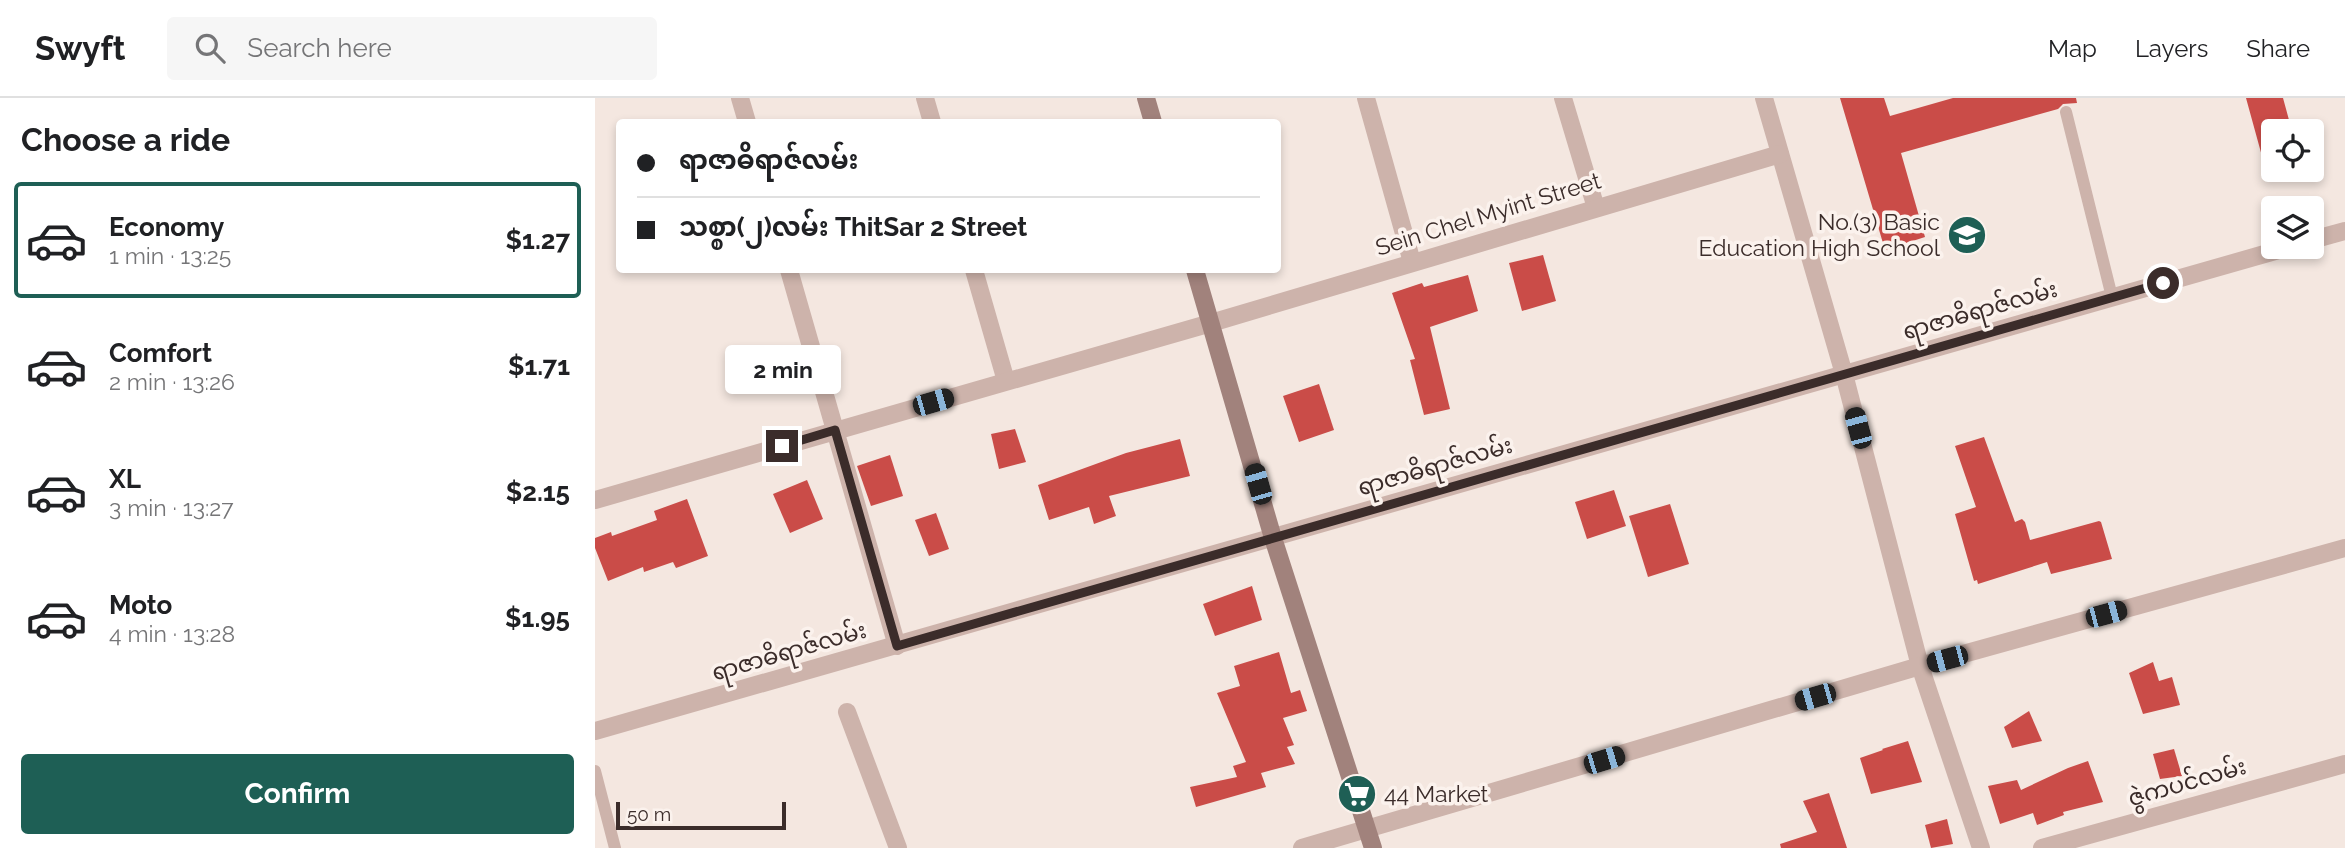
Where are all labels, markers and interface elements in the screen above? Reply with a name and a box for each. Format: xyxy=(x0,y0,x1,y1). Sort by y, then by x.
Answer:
search box xyxy=(167,17,657,80)
text: Swyft xyxy=(35,29,125,68)
icon: search xyxy=(191,29,229,67)
text: Search here xyxy=(247,33,392,63)
text: Map xyxy=(2048,34,2097,63)
text: Layers xyxy=(2135,34,2208,63)
text: Share xyxy=(2246,34,2310,63)
map controls xyxy=(2261,119,2324,259)
button: locate xyxy=(2261,119,2324,182)
text: Choose a ride xyxy=(21,121,230,158)
text: ရာဇာဓိရာဇ်လမ်း xyxy=(679,145,859,175)
street label: Sein Chel Myint Street xyxy=(1372,166,1604,261)
button: layers xyxy=(2261,196,2324,259)
place label: No.(3) Basic Education High School xyxy=(1699,208,1941,261)
icon: car xyxy=(25,209,88,272)
text: Economy xyxy=(109,212,224,242)
text: သစ္စာ(၂)လမ်း ThitSar 2 Street xyxy=(679,212,1027,242)
school or university icon: No.(3) Basic Education High School xyxy=(1946,214,1988,256)
text: $1.27 xyxy=(506,225,570,255)
text: 1 min · 13:25 xyxy=(109,242,231,269)
route start xyxy=(2147,267,2179,299)
street label: ရာဇာဓိရာဇ်လမ်း xyxy=(1899,273,2062,350)
icon: car xyxy=(25,335,88,398)
text: Comfort xyxy=(109,338,212,368)
callout: 2 min xyxy=(724,344,840,394)
text: $1.71 xyxy=(508,351,570,381)
text: 2 min xyxy=(753,356,813,383)
text: 2 min · 13:26 xyxy=(109,368,235,395)
car xyxy=(910,386,957,418)
car xyxy=(1843,405,1874,451)
street label: ရာဇာဓိရာဇ်လမ်း xyxy=(1354,429,1517,506)
route end xyxy=(766,430,798,462)
icon: car xyxy=(25,461,88,524)
car xyxy=(1243,461,1274,507)
text: XL xyxy=(109,464,141,494)
text: $2.15 xyxy=(506,477,570,507)
text: 3 min · 13:27 xyxy=(109,494,234,521)
icon: car xyxy=(25,587,88,650)
text: Moto xyxy=(109,590,172,620)
car xyxy=(2083,598,2130,630)
text: $1.95 xyxy=(505,603,570,633)
street label: ရာဇာဓိရာဇ်လမ်း xyxy=(708,614,871,691)
text: 4 min · 13:28 xyxy=(109,620,235,647)
car xyxy=(1924,643,1971,675)
car xyxy=(1792,681,1839,713)
car xyxy=(1581,744,1628,776)
street label: ဇွဲကပင်လမ်း xyxy=(2124,750,2250,816)
button: Confirm xyxy=(21,754,574,834)
supermarket icon: 44 Market xyxy=(1336,773,1378,815)
place label: 44 Market xyxy=(1384,780,1489,807)
scale bar xyxy=(616,799,786,831)
text: 50 m xyxy=(627,803,671,825)

